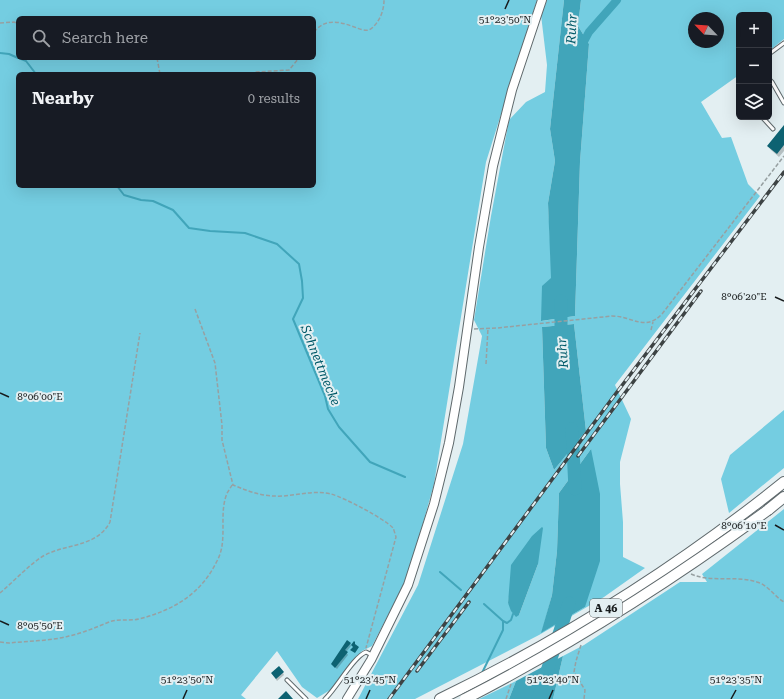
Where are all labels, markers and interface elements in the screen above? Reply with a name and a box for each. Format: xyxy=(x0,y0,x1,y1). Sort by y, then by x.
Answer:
north arrow xyxy=(688,12,724,48)
map controls xyxy=(736,12,772,120)
button: + xyxy=(736,12,772,48)
water label: Ruhr xyxy=(563,13,580,45)
text: 51°23'50"N xyxy=(479,14,531,25)
search box xyxy=(16,16,316,60)
icon: search xyxy=(30,27,52,49)
text: Search here xyxy=(62,29,148,47)
button: − xyxy=(736,48,772,84)
button: layers xyxy=(736,84,772,120)
text: Nearby xyxy=(32,88,94,108)
text: 0 results xyxy=(248,91,300,106)
text: 8°06'20"E xyxy=(721,291,767,302)
water label: Schnettmecke xyxy=(297,322,344,408)
water label: Ruhr xyxy=(554,337,571,370)
text: 8°06'00"E xyxy=(17,391,63,402)
text: 8°06'10"E xyxy=(721,520,767,531)
road number: A 46 xyxy=(590,599,622,617)
text: 8°05'50"E xyxy=(17,620,63,631)
text: 51°23'50"N xyxy=(161,674,213,685)
text: 51°23'45"N xyxy=(344,674,396,685)
text: 51°23'40"N xyxy=(527,674,579,685)
text: 51°23'35"N xyxy=(710,674,762,685)

